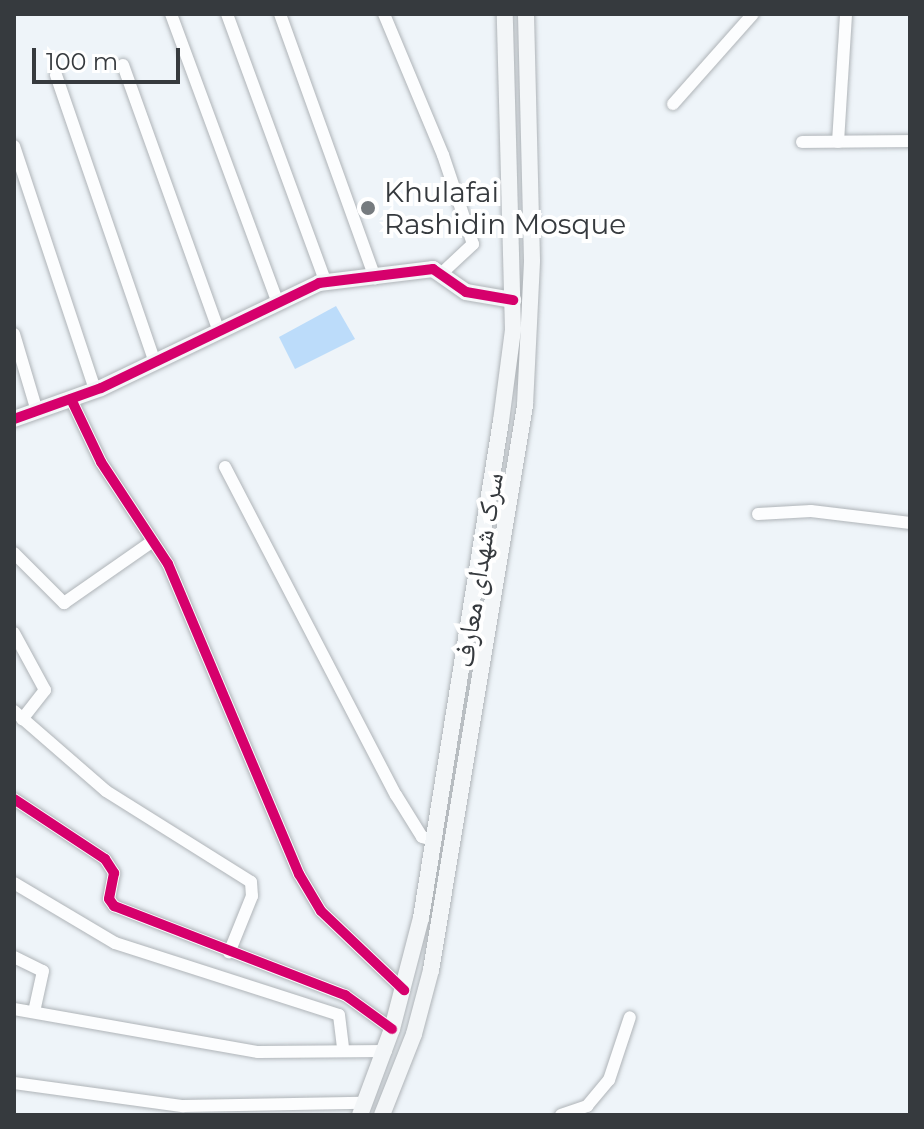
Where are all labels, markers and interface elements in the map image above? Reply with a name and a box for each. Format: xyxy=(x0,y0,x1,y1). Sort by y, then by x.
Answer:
scale bar xyxy=(36,32,184,82)
text: 100 m xyxy=(46,47,118,76)
place label: Khulafai Rashidin Mosque xyxy=(384,175,626,241)
marker: Khulafai Rashidin Mosque xyxy=(359,199,377,217)
street label: سرک شهدای معارف xyxy=(446,470,510,670)

